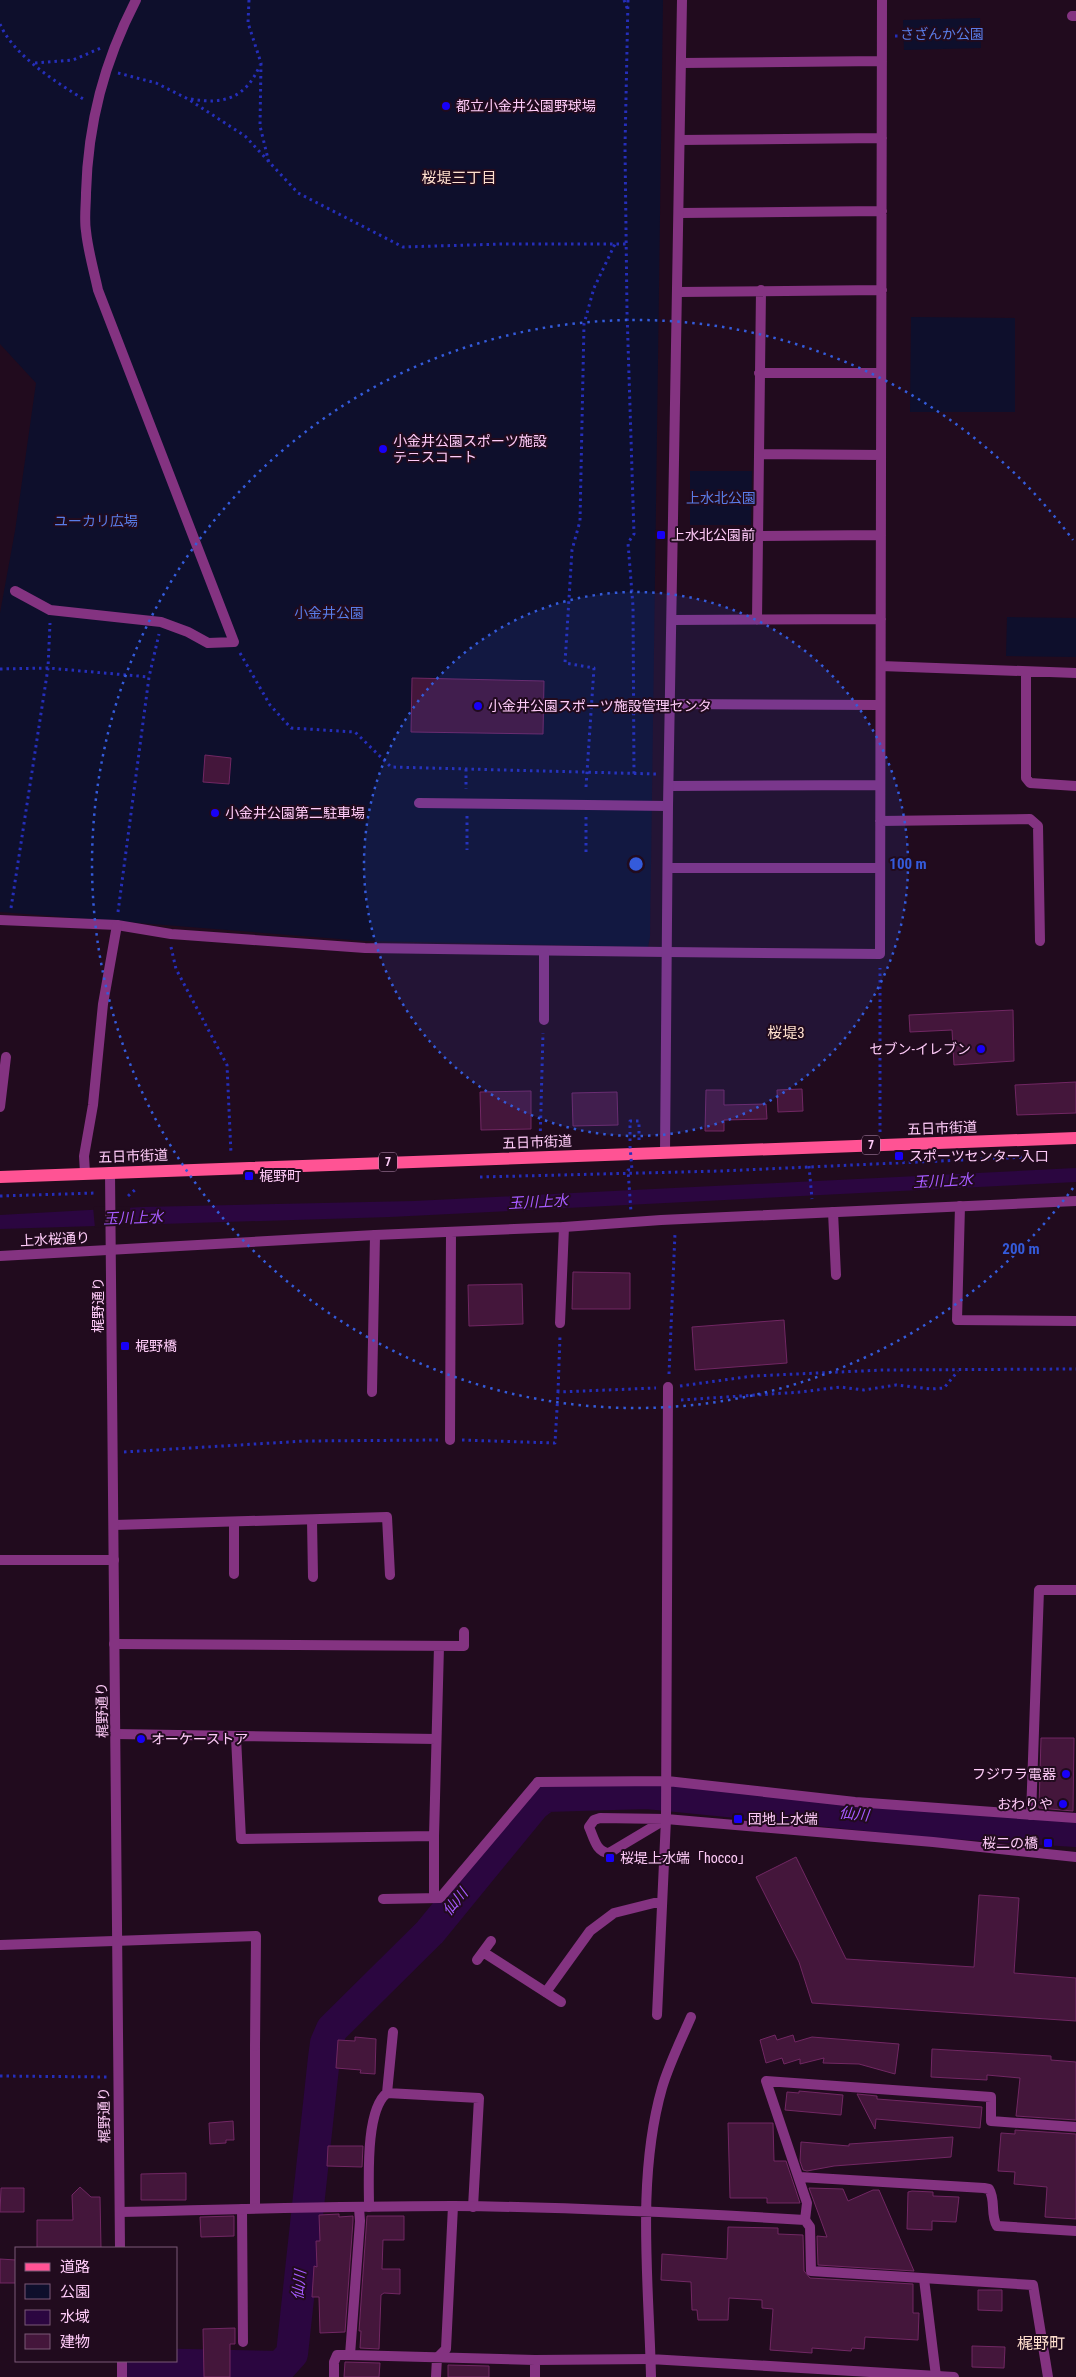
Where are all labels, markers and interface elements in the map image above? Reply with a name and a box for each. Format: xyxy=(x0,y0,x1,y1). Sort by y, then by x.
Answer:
park label: さざんか公園 xyxy=(900,26,984,42)
place label: 都立小金井公園野球場 xyxy=(456,98,596,114)
marker: 都立小金井公園野球場 xyxy=(440,100,452,112)
district label: 桜堤三丁目 xyxy=(421,169,497,187)
place label: 小金井公園スポーツ施設 テニスコート xyxy=(393,433,547,465)
marker: 小金井公園スポーツ施設 テニスコート xyxy=(377,443,389,455)
park label: 上水北公園 xyxy=(686,490,756,506)
park label: ユーカリ広場 xyxy=(54,513,138,529)
place label: 上水北公園前 xyxy=(671,527,755,543)
marker: 上水北公園前 xyxy=(655,529,667,541)
park label: 小金井公園 xyxy=(294,605,364,621)
place label: 小金井公園スポーツ施設管理センタ xyxy=(488,698,712,714)
marker: 小金井公園スポーツ施設管理センタ xyxy=(472,700,484,712)
place label: 小金井公園第二駐車場 xyxy=(225,805,365,821)
marker: 小金井公園第二駐車場 xyxy=(209,807,221,819)
centre of rings xyxy=(627,855,645,873)
text: 100 m xyxy=(889,855,927,873)
district label: 桜堤3 xyxy=(767,1024,805,1042)
place label: セブン-イレブン xyxy=(870,1041,971,1057)
marker: セブン-イレブン xyxy=(975,1043,987,1055)
street label: 五日市街道 xyxy=(907,1119,977,1137)
street label: 五日市街道 xyxy=(502,1133,572,1151)
road number: 7 xyxy=(862,1136,880,1154)
street label: 五日市街道 xyxy=(98,1147,168,1165)
place label: スポーツセンター入口 xyxy=(909,1148,1049,1164)
marker: スポーツセンター入口 xyxy=(893,1150,905,1162)
road number: 7 xyxy=(379,1152,397,1172)
place label: 梶野町 xyxy=(259,1168,301,1184)
marker: 梶野町 xyxy=(243,1170,255,1182)
water label: 玉川上水 xyxy=(913,1170,975,1192)
water label: 玉川上水 xyxy=(508,1191,570,1213)
water label: 玉川上水 xyxy=(103,1208,165,1228)
street label: 上水桜通り xyxy=(20,1229,90,1249)
text: 200 m xyxy=(1002,1240,1040,1258)
street label: 梶野通り xyxy=(90,1277,106,1333)
place label: 梶野橋 xyxy=(135,1338,177,1354)
marker: 梶野橋 xyxy=(119,1340,131,1352)
street label: 梶野通り xyxy=(94,1682,110,1738)
place label: オーケーストア xyxy=(151,1731,248,1747)
marker: オーケーストア xyxy=(135,1733,147,1745)
place label: フジワラ電器 xyxy=(972,1766,1056,1782)
marker: フジワラ電器 xyxy=(1060,1768,1072,1780)
place label: おわりや xyxy=(997,1796,1053,1812)
marker: おわりや xyxy=(1057,1798,1069,1810)
water label: 仙川 xyxy=(838,1803,872,1825)
place label: 団地上水端 xyxy=(748,1811,818,1827)
marker: 団地上水端 xyxy=(732,1813,744,1825)
place label: 桜二の橋 xyxy=(982,1835,1038,1851)
marker: 桜二の橋 xyxy=(1042,1837,1054,1849)
place label: 桜堤上水端「hocco」 xyxy=(620,1850,752,1866)
marker: 桜堤上水端「hocco」 xyxy=(604,1852,616,1864)
water label: 仙川 xyxy=(439,1883,473,1919)
street label: 梶野通り xyxy=(96,2087,112,2143)
legend xyxy=(15,2247,178,2362)
text: 道路 xyxy=(60,2258,90,2276)
water label: 仙川 xyxy=(288,2267,310,2301)
text: 公園 xyxy=(60,2283,90,2301)
text: 水域 xyxy=(60,2308,90,2326)
text: 建物 xyxy=(60,2333,90,2351)
district label: 梶野町 xyxy=(1017,2334,1065,2353)

